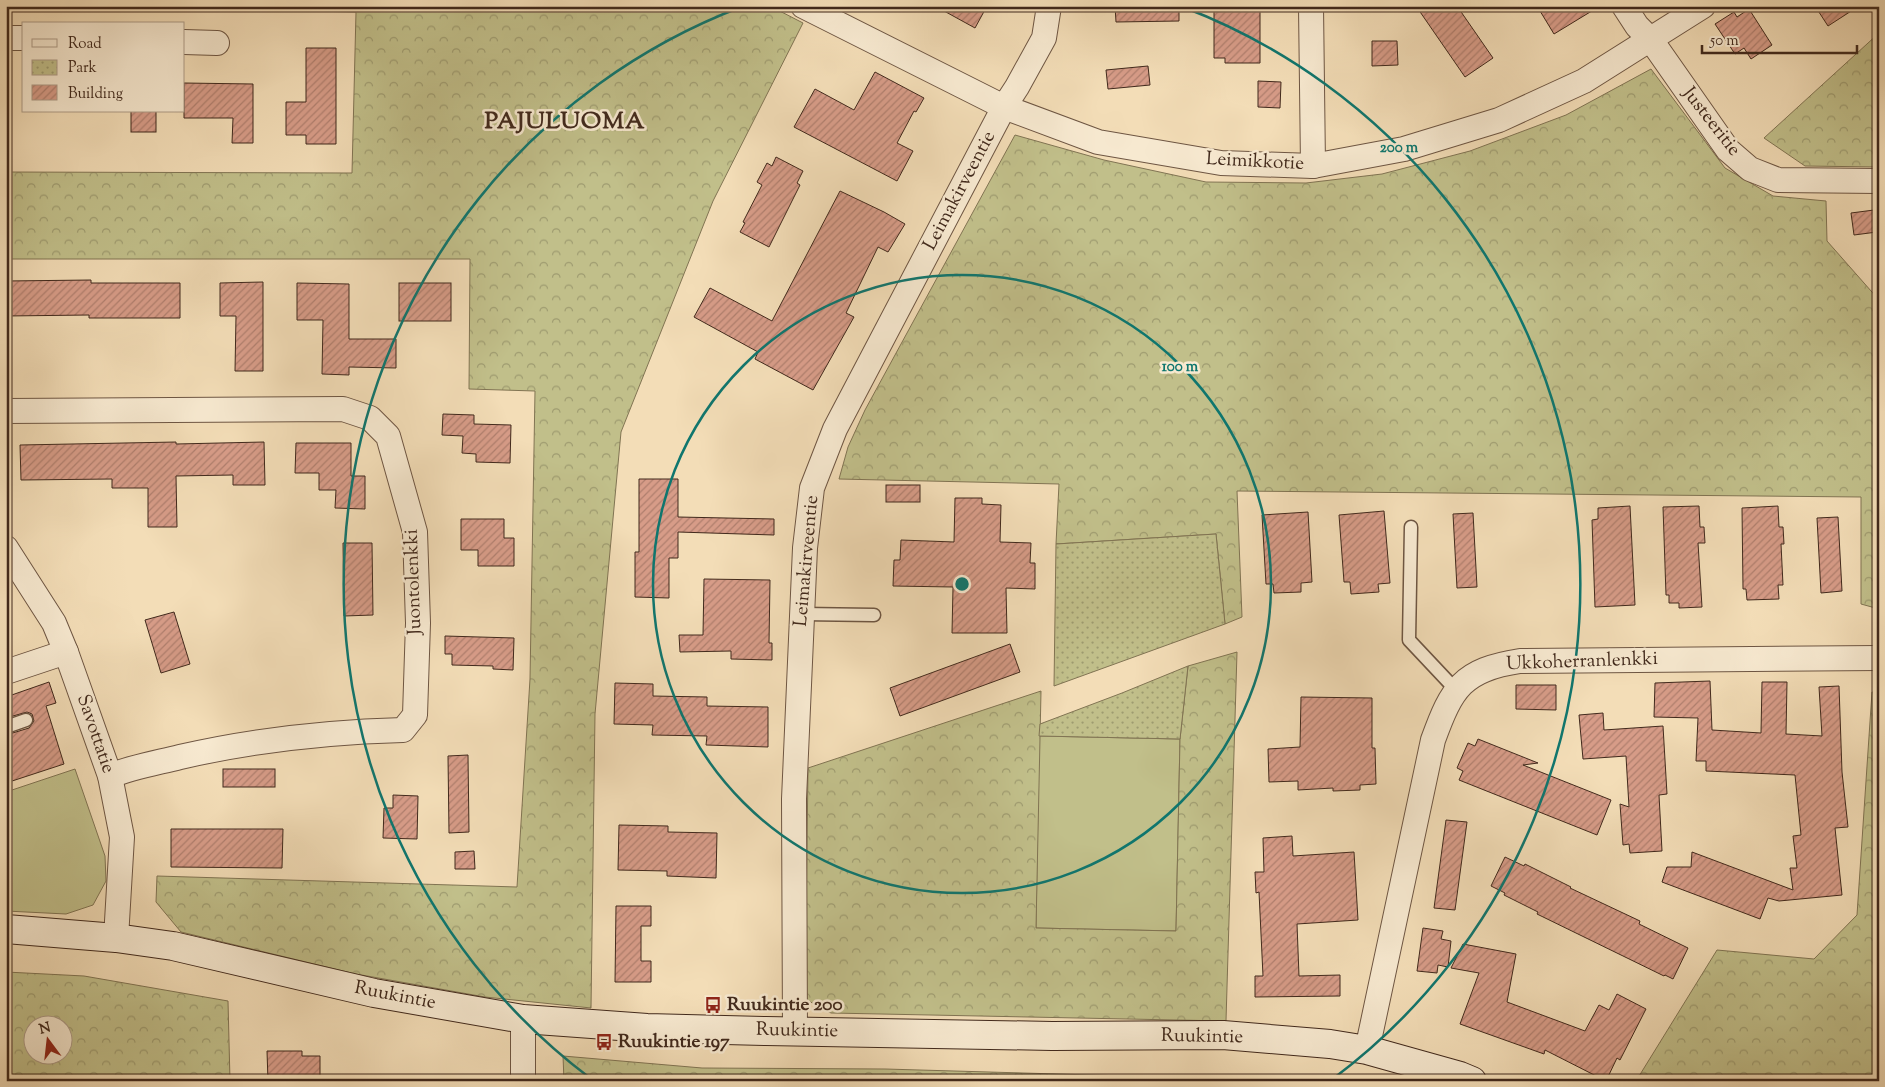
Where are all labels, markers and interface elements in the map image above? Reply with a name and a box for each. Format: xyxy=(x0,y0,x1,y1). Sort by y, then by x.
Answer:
legend xyxy=(22,22,185,112)
scale bar xyxy=(1702,22,1858,54)
text: 50 m xyxy=(1709,31,1739,52)
text: Road xyxy=(68,34,102,55)
text: Park xyxy=(68,58,97,79)
street label: Justeeritie xyxy=(1675,81,1747,162)
text: Building xyxy=(68,84,123,105)
district label: PAJULUOMA xyxy=(485,105,645,139)
street label: Leimakirveentie xyxy=(917,126,1003,256)
text: 200 m xyxy=(1380,138,1419,159)
street label: Leimikkotie xyxy=(1205,146,1305,178)
text: 100 m xyxy=(1162,357,1199,378)
street label: Leimakirveentie xyxy=(788,494,826,628)
street label: Juontolenkki xyxy=(399,529,429,636)
centre of rings xyxy=(953,575,971,593)
street label: Ukkoherranlenkki xyxy=(1506,646,1658,678)
street label: Savottatie xyxy=(69,691,121,777)
street label: Ruukintie xyxy=(352,975,438,1017)
place label: Ruukintie 200 xyxy=(727,992,842,1019)
bus stop icon: Ruukintie 200 xyxy=(703,995,723,1015)
north arrow xyxy=(22,1014,72,1064)
street label: Ruukintie xyxy=(756,1017,839,1045)
text: N xyxy=(37,1018,53,1040)
street label: Ruukintie xyxy=(1161,1023,1244,1051)
place label: Ruukintie 197 xyxy=(618,1029,730,1056)
bus stop icon: Ruukintie 197 xyxy=(594,1032,614,1052)

